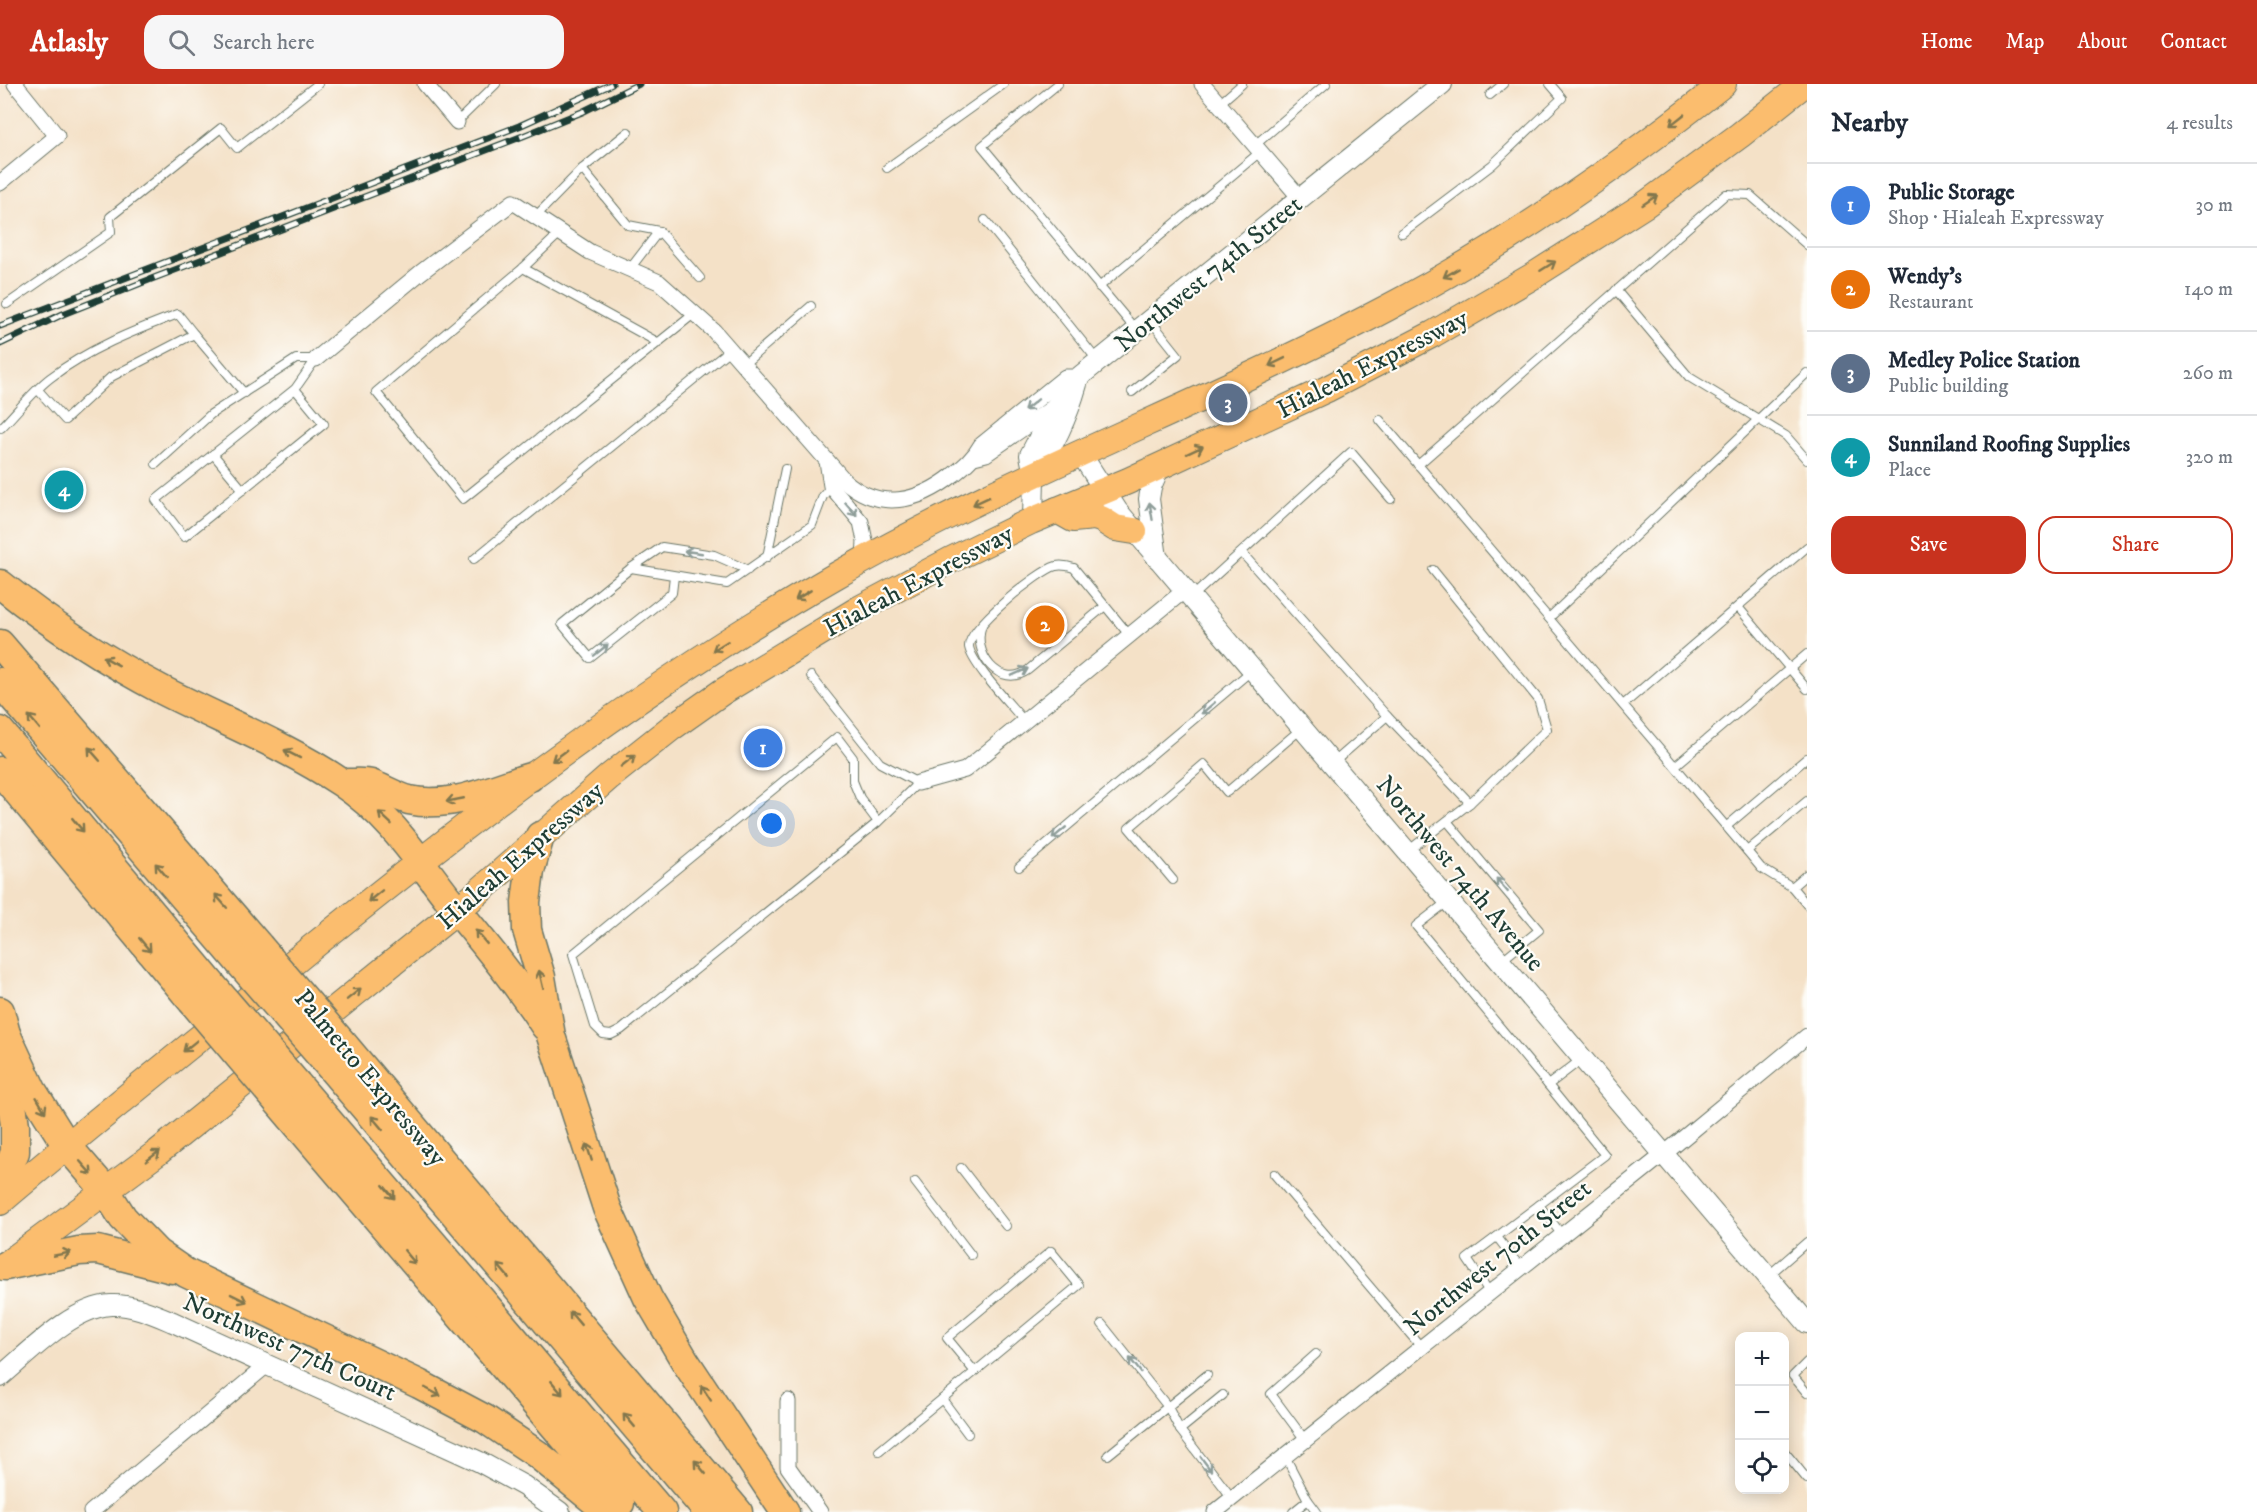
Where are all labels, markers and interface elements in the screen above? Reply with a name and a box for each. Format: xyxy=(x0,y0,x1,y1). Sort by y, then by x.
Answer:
search box xyxy=(144,15,564,69)
text: Atlasly xyxy=(30,25,108,60)
icon: search xyxy=(165,26,198,59)
text: Search here xyxy=(213,29,315,56)
text: Home xyxy=(1921,29,1973,55)
text: Map xyxy=(2006,29,2044,55)
text: About xyxy=(2077,29,2128,55)
text: Contact xyxy=(2161,29,2227,55)
text: Nearby xyxy=(1831,107,1908,140)
text: 4 results xyxy=(2166,111,2233,136)
one-way arrow xyxy=(1670,114,1686,127)
text: Public Storage xyxy=(1888,179,2015,206)
street label: Northwest 74th Street xyxy=(1108,188,1309,360)
text: 1 xyxy=(1847,193,1854,218)
text: 30 m xyxy=(2195,193,2233,218)
one-way arrow xyxy=(1642,194,1659,207)
text: Shop · Hialeah Expressway xyxy=(1888,206,2104,231)
one-way arrow xyxy=(1540,260,1557,273)
text: Wendy's xyxy=(1888,263,1962,290)
one-way arrow xyxy=(1442,267,1459,279)
text: 2 xyxy=(1846,277,1855,302)
text: 140 m xyxy=(2184,277,2233,302)
text: Restaurant xyxy=(1888,290,1973,315)
street label: Hialeah Expressway xyxy=(1272,302,1474,427)
text: Medley Police Station xyxy=(1888,347,2080,374)
one-way arrow xyxy=(1269,357,1287,368)
text: 3 xyxy=(1847,361,1854,386)
text: 260 m xyxy=(2183,361,2233,386)
text: Public building xyxy=(1888,374,2008,399)
pin: 3 xyxy=(1208,380,1248,426)
one-way arrow xyxy=(1023,399,1039,412)
text: Sunniland Roofing Supplies xyxy=(1888,431,2130,458)
one-way arrow xyxy=(1185,444,1203,456)
text: 4 xyxy=(1845,445,1856,470)
text: 320 m xyxy=(2186,445,2233,470)
text: Place xyxy=(1888,458,1931,483)
pin: 4 xyxy=(44,468,84,512)
one-way arrow xyxy=(972,495,990,507)
one-way arrow xyxy=(844,500,857,516)
one-way arrow xyxy=(1145,502,1156,521)
button: Save xyxy=(1831,516,2026,574)
button: Share xyxy=(2038,516,2233,574)
street label: Hialeah Expressway xyxy=(818,517,1020,645)
one-way arrow xyxy=(683,546,703,557)
one-way arrow xyxy=(795,590,812,602)
pin: 2 xyxy=(1026,602,1064,648)
one-way arrow xyxy=(712,641,729,653)
one-way arrow xyxy=(593,643,609,656)
one-way arrow xyxy=(103,655,120,667)
one-way arrow xyxy=(1011,666,1029,677)
one-way arrow xyxy=(1200,701,1216,714)
one-way arrow xyxy=(27,715,41,730)
pin: 1 xyxy=(744,726,783,770)
one-way arrow xyxy=(87,746,100,762)
one-way arrow xyxy=(283,748,301,759)
one-way arrow xyxy=(552,750,568,762)
one-way arrow xyxy=(620,755,636,768)
street label: Northwest 74th Avenue xyxy=(1368,769,1551,979)
street label: Hialeah Expressway xyxy=(431,774,612,938)
one-way arrow xyxy=(445,795,465,806)
your location xyxy=(757,809,786,838)
one-way arrow xyxy=(377,811,392,825)
one-way arrow xyxy=(71,817,85,832)
one-way arrow xyxy=(1052,826,1067,840)
one-way arrow xyxy=(154,862,167,878)
one-way arrow xyxy=(1495,877,1508,893)
one-way arrow xyxy=(367,890,383,903)
one-way arrow xyxy=(214,894,228,909)
one-way arrow xyxy=(474,930,488,945)
one-way arrow xyxy=(138,937,152,952)
one-way arrow xyxy=(535,969,546,989)
street label: Palmetto Expressway xyxy=(286,983,454,1174)
one-way arrow xyxy=(346,987,362,1000)
one-way arrow xyxy=(183,1039,199,1052)
one-way arrow xyxy=(35,1096,47,1113)
one-way arrow xyxy=(370,1115,383,1131)
one-way arrow xyxy=(582,1143,593,1162)
one-way arrow xyxy=(145,1149,161,1162)
one-way arrow xyxy=(79,1160,93,1175)
street label: Northwest 70th Street xyxy=(1398,1172,1598,1344)
one-way arrow xyxy=(382,1184,396,1199)
one-way arrow xyxy=(52,1248,71,1259)
one-way arrow xyxy=(403,1249,417,1264)
one-way arrow xyxy=(496,1264,510,1279)
street label: Northwest 77th Court xyxy=(178,1285,401,1409)
one-way arrow xyxy=(229,1292,247,1304)
one-way arrow xyxy=(568,1310,581,1326)
map controls xyxy=(1735,1332,1789,1494)
button: + xyxy=(1735,1332,1789,1386)
one-way arrow xyxy=(1129,1357,1142,1373)
one-way arrow xyxy=(550,1380,564,1395)
one-way arrow xyxy=(424,1386,441,1398)
one-way arrow xyxy=(700,1386,712,1402)
button: − xyxy=(1735,1386,1789,1440)
one-way arrow xyxy=(623,1412,637,1428)
button: locate xyxy=(1735,1440,1789,1494)
one-way arrow xyxy=(1200,1456,1213,1472)
one-way arrow xyxy=(694,1459,707,1475)

